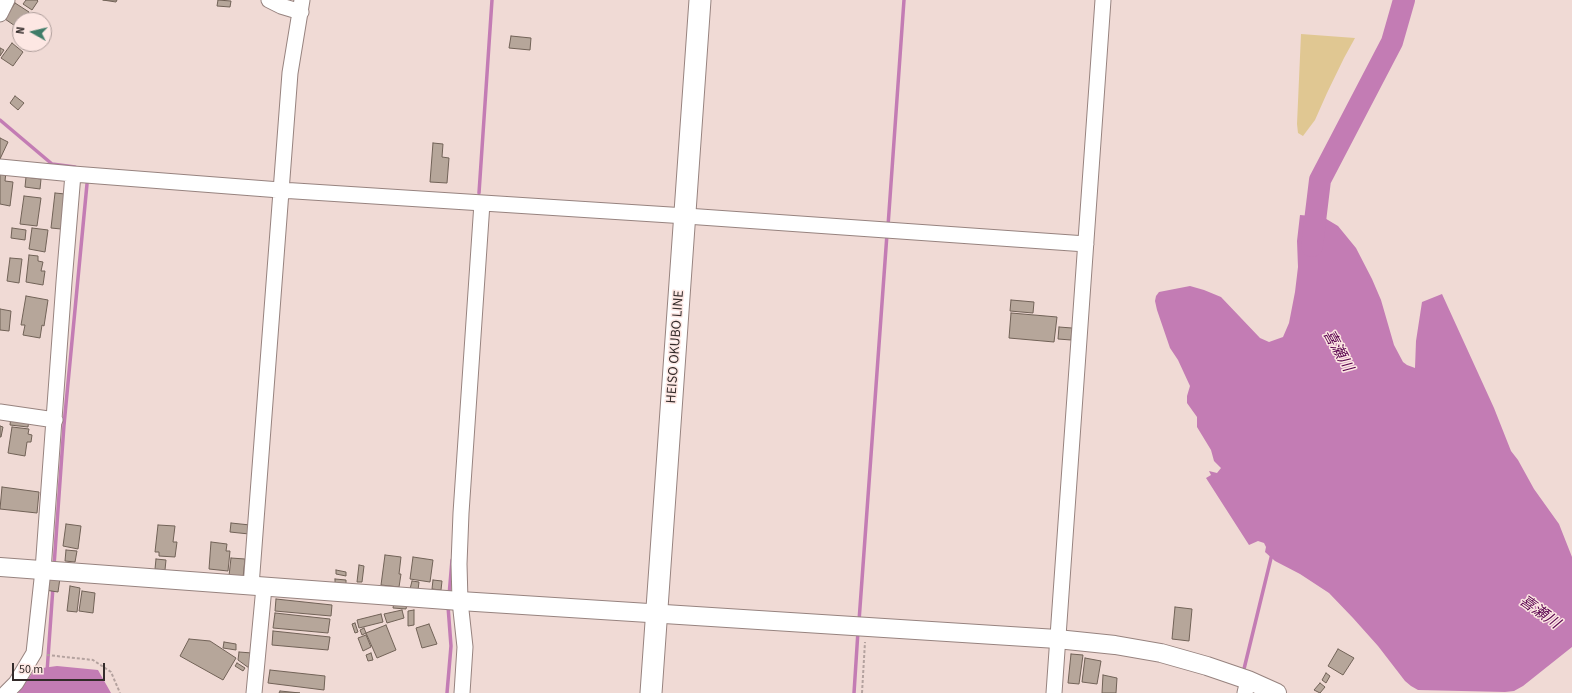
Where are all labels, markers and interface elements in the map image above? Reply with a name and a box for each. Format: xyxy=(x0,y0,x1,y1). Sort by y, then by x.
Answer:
north arrow xyxy=(12,12,52,52)
text: N xyxy=(13,26,29,35)
street label: HEISO OKUBO LINE xyxy=(664,290,688,404)
water label: 喜瀬川 xyxy=(1318,327,1356,375)
water label: 喜瀬川 xyxy=(1516,592,1562,634)
scale bar xyxy=(14,655,107,681)
text: 50 m xyxy=(19,661,43,678)

